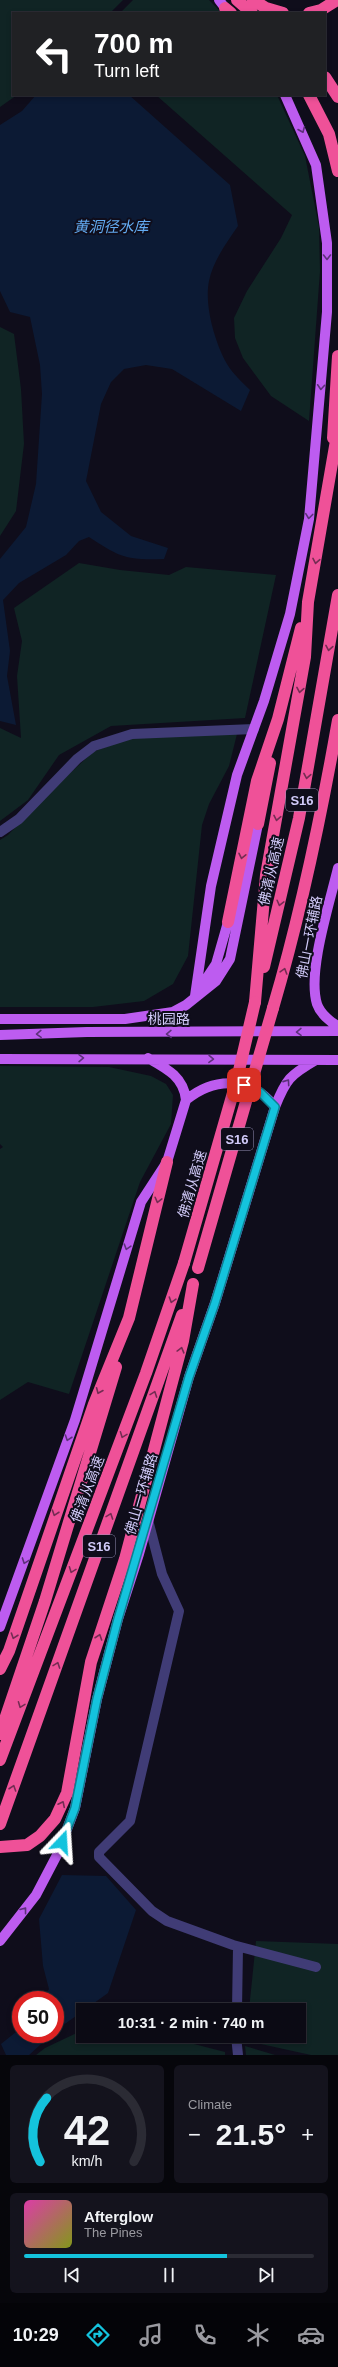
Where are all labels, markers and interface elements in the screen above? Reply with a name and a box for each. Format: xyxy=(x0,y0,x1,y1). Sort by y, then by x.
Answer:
icon: left xyxy=(28,28,80,80)
text: 700 m xyxy=(94,28,173,59)
text: Turn left xyxy=(94,61,159,81)
one-way arrow xyxy=(297,126,305,134)
water label: 黄洞径水库 xyxy=(73,218,151,235)
one-way arrow xyxy=(323,254,331,260)
one-way arrow xyxy=(317,383,326,390)
one-way arrow xyxy=(305,513,314,519)
one-way arrow xyxy=(313,558,321,564)
one-way arrow xyxy=(326,644,334,651)
one-way arrow xyxy=(296,687,304,693)
one-way arrow xyxy=(303,773,312,779)
road number: S16 xyxy=(286,789,318,811)
one-way arrow xyxy=(273,815,281,821)
street label: 佛清从高速 xyxy=(255,835,287,907)
one-way arrow xyxy=(238,853,246,859)
street label: 佛山一环辅路 xyxy=(293,894,325,980)
one-way arrow xyxy=(276,899,284,906)
one-way arrow xyxy=(279,967,288,974)
street label: 桃园路 xyxy=(148,1011,190,1027)
one-way arrow xyxy=(296,1028,302,1036)
one-way arrow xyxy=(166,1029,172,1038)
one-way arrow xyxy=(36,1030,42,1038)
one-way arrow xyxy=(78,1054,84,1062)
one-way arrow xyxy=(208,1055,214,1063)
pin xyxy=(227,1068,261,1102)
icon: arrive xyxy=(233,1074,255,1096)
one-way arrow xyxy=(282,1080,289,1087)
road number: S16 xyxy=(221,1128,253,1150)
street label: 佛清从高速 xyxy=(175,1148,209,1220)
one-way arrow xyxy=(154,1197,162,1203)
one-way arrow xyxy=(123,1244,132,1251)
one-way arrow xyxy=(168,1296,177,1303)
one-way arrow xyxy=(176,1347,185,1354)
one-way arrow xyxy=(96,1386,104,1394)
one-way arrow xyxy=(149,1391,157,1398)
one-way arrow xyxy=(120,1432,128,1439)
one-way arrow xyxy=(64,1435,73,1442)
street label: 佛山一环辅路 xyxy=(122,1451,160,1537)
street label: 佛清从高速 xyxy=(67,1453,107,1525)
one-way arrow xyxy=(52,1509,60,1516)
one-way arrow xyxy=(105,1513,113,1520)
road number: S16 xyxy=(83,1535,115,1557)
one-way arrow xyxy=(21,1558,29,1565)
one-way arrow xyxy=(69,1566,77,1573)
one-way arrow xyxy=(10,1633,19,1640)
one-way arrow xyxy=(94,1633,103,1640)
one-way arrow xyxy=(52,1662,60,1669)
one-way arrow xyxy=(18,1701,26,1708)
one-way arrow xyxy=(8,1784,17,1791)
one-way arrow xyxy=(57,1801,65,1808)
position arrow xyxy=(41,1821,83,1863)
one-way arrow xyxy=(20,1908,27,1915)
speed limit sign: 50 xyxy=(12,1991,64,2043)
text: 10:31 · 2 min · 740 m xyxy=(118,2014,264,2031)
text: Climate xyxy=(188,2097,232,2112)
text: 42 xyxy=(64,2107,110,2154)
text: 21.5° xyxy=(216,2118,286,2151)
text: − xyxy=(188,2122,201,2147)
text: + xyxy=(301,2122,314,2147)
text: km/h xyxy=(72,2153,103,2169)
text: Afterglow xyxy=(84,2208,153,2225)
text: The Pines xyxy=(84,2225,143,2240)
icon: previous xyxy=(61,2264,83,2286)
icon: pause xyxy=(158,2264,180,2286)
icon: next xyxy=(255,2264,277,2286)
icon: directions xyxy=(84,2321,112,2349)
icon: music xyxy=(137,2321,165,2349)
icon: phone xyxy=(191,2321,219,2349)
icon: climate xyxy=(244,2321,272,2349)
icon: car xyxy=(297,2321,325,2349)
text: 10:29 xyxy=(13,2325,59,2345)

